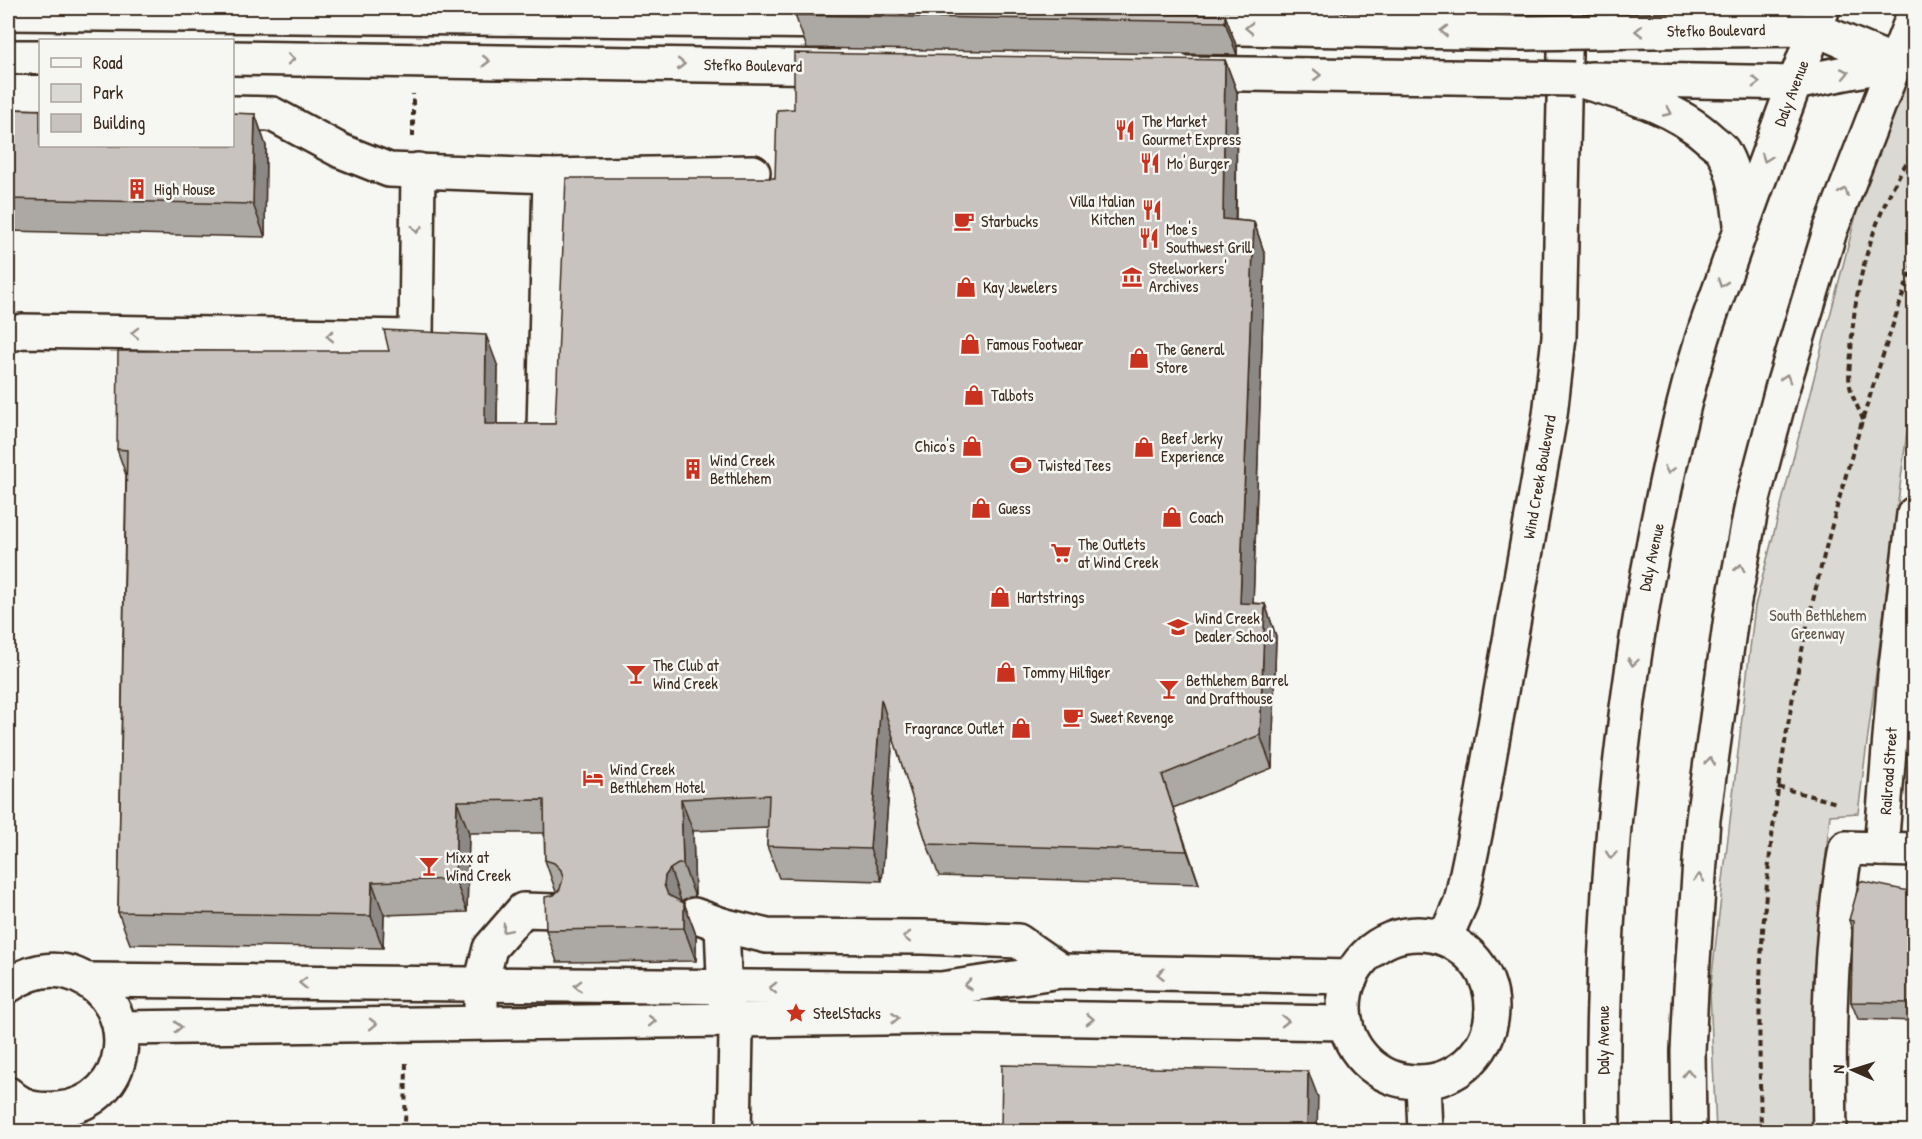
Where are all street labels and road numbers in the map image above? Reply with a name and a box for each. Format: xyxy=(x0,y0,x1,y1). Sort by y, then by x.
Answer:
street label: Stefko Boulevard xyxy=(1667,18,1765,42)
street label: Stefko Boulevard xyxy=(704,53,802,77)
street label: Daly Avenue xyxy=(1768,56,1814,129)
street label: Wind Creek Boulevard xyxy=(1517,413,1561,541)
street label: Daly Avenue xyxy=(1633,520,1669,593)
street label: Railroad Street xyxy=(1874,726,1902,815)
street label: Daly Avenue xyxy=(1592,1005,1614,1075)

